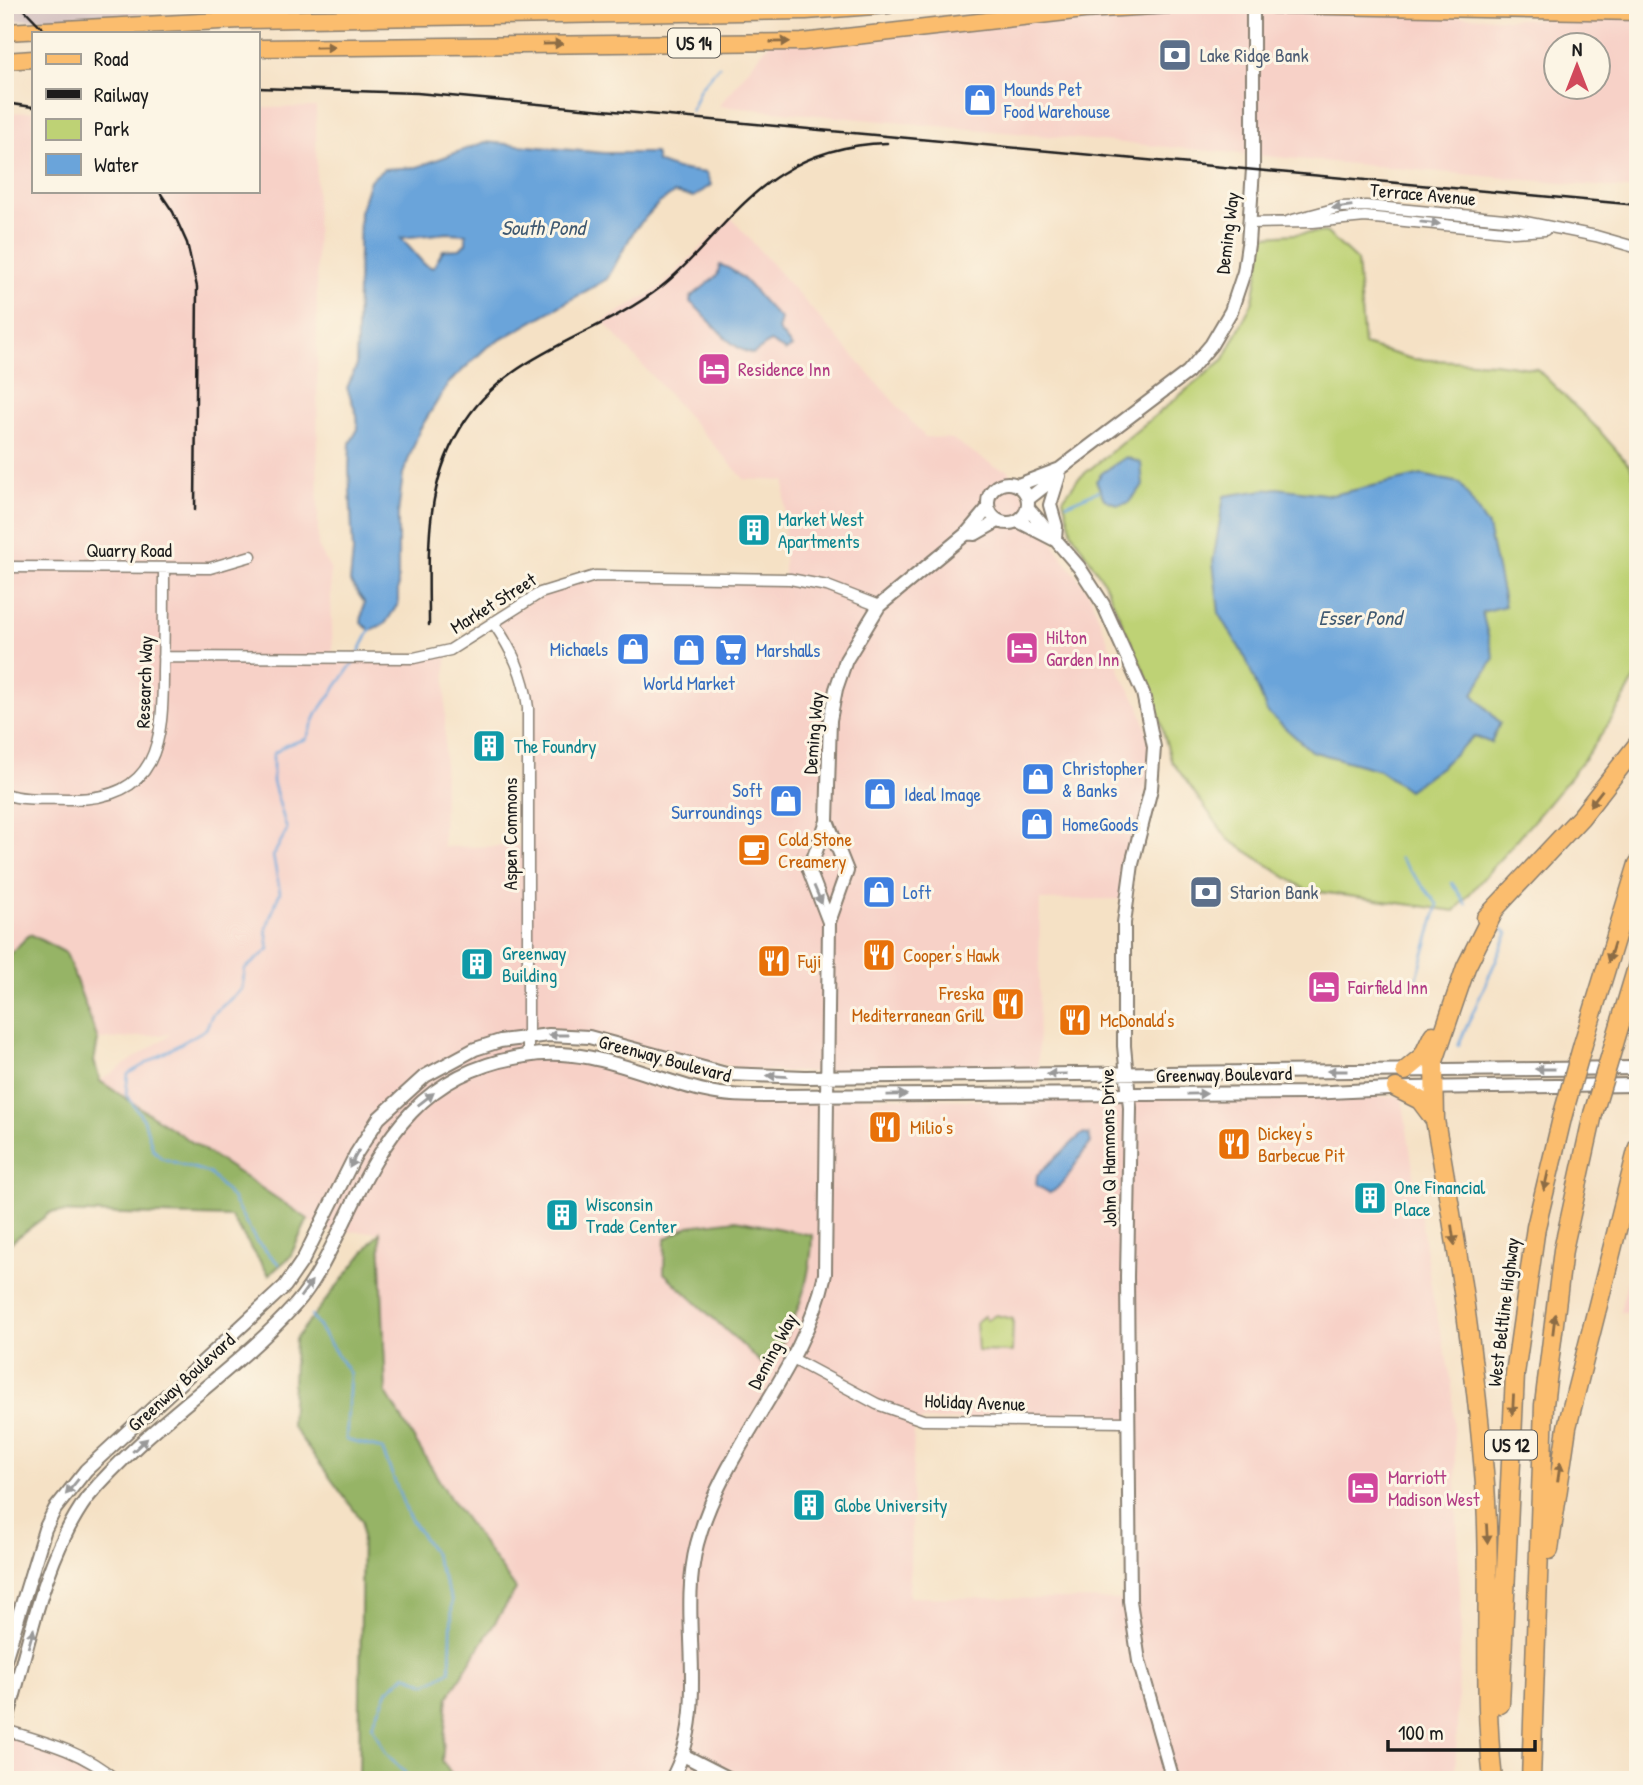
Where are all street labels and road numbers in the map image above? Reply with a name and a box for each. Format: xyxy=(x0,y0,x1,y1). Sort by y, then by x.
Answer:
road number: US 14 xyxy=(668,28,720,58)
street label: Terrace Avenue xyxy=(1369,176,1477,212)
street label: Deming Way xyxy=(1209,191,1245,275)
street label: Quarry Road xyxy=(86,537,172,563)
street label: Market Street xyxy=(445,566,541,640)
street label: Research Way xyxy=(129,635,159,729)
street label: Deming Way xyxy=(796,691,830,775)
street label: Aspen Commons xyxy=(497,778,523,890)
street label: Greenway Boulevard xyxy=(596,1028,735,1088)
street label: Greenway Boulevard xyxy=(1156,1060,1293,1088)
street label: John Q Hammons Drive xyxy=(1094,1068,1122,1227)
street label: West Beltline Highway xyxy=(1481,1236,1525,1388)
street label: Deming Way xyxy=(741,1309,803,1393)
street label: Greenway Boulevard xyxy=(122,1326,241,1437)
street label: Holiday Avenue xyxy=(924,1387,1027,1417)
road number: US 12 xyxy=(1485,1430,1537,1460)

